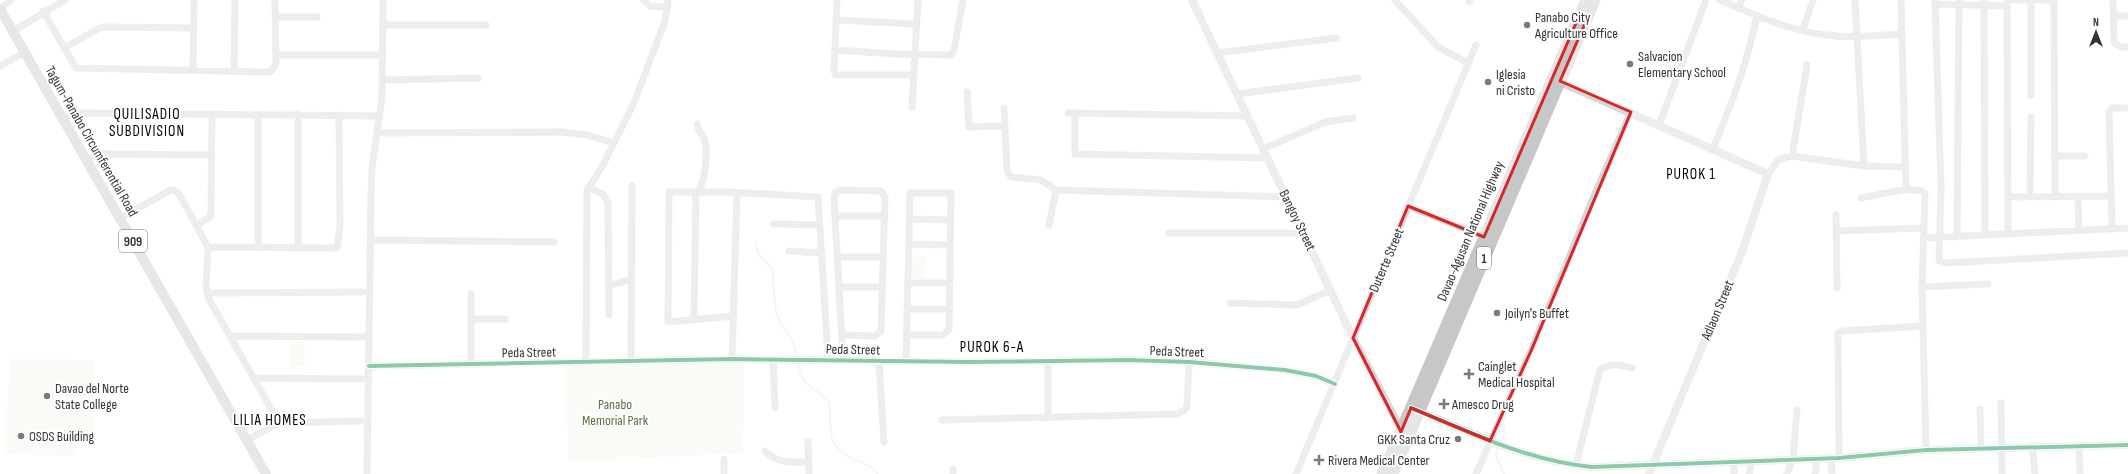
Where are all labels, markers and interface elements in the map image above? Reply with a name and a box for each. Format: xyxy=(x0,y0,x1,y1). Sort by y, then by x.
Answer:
place label: Panabo City Agriculture Office xyxy=(1534,9,1618,42)
north arrow xyxy=(2076,12,2116,52)
text: N xyxy=(2093,16,2099,29)
marker: Panabo City Agriculture Office xyxy=(1522,20,1532,30)
place label: Salvacion Elementary School xyxy=(1638,48,1726,81)
marker: Salvacion Elementary School xyxy=(1625,59,1635,69)
street label: Tagum-Panabo Circumferential Road xyxy=(41,63,142,220)
place label: Iglesia ni Cristo xyxy=(1496,66,1535,99)
marker: Iglesia ni Cristo xyxy=(1483,77,1493,87)
district label: QUILISADIO SUBDIVISION xyxy=(109,105,185,141)
street label: Davao-Agusan National Highway xyxy=(1433,158,1508,304)
district label: PUROK 1 xyxy=(1666,165,1716,184)
street label: Bangoy Street xyxy=(1275,187,1320,254)
street label: Duterte Street xyxy=(1365,225,1408,295)
road number: 909 xyxy=(119,230,147,252)
road number: 1 xyxy=(1477,247,1491,269)
street label: Adlaon Street xyxy=(1697,278,1738,344)
place label: Joilyn's Buffet xyxy=(1504,305,1569,322)
marker: Joilyn's Buffet xyxy=(1492,308,1502,318)
district label: PUROK 6-A xyxy=(960,338,1024,357)
street label: Peda Street xyxy=(826,341,880,358)
street label: Peda Street xyxy=(1149,342,1205,361)
street label: Peda Street xyxy=(502,344,556,361)
place label: Cainglet Medical Hospital xyxy=(1478,358,1555,391)
marker: Cainglet Medical Hospital xyxy=(1463,368,1475,380)
place label: Davao del Norte State College xyxy=(55,380,129,413)
marker: Davao del Norte State College xyxy=(42,391,52,401)
park label: Panabo Memorial Park xyxy=(582,396,649,429)
place label: Amesco Drug xyxy=(1451,396,1514,413)
marker: Amesco Drug xyxy=(1439,399,1449,409)
district label: LILIA HOMES xyxy=(233,411,307,430)
place label: OSDS Building xyxy=(29,428,95,445)
marker: OSDS Building xyxy=(16,431,26,441)
place label: GKK Santa Cruz xyxy=(1377,431,1450,448)
marker: GKK Santa Cruz xyxy=(1453,434,1463,444)
place label: Rivera Medical Center xyxy=(1328,452,1430,469)
marker: Rivera Medical Center xyxy=(1313,454,1325,466)

